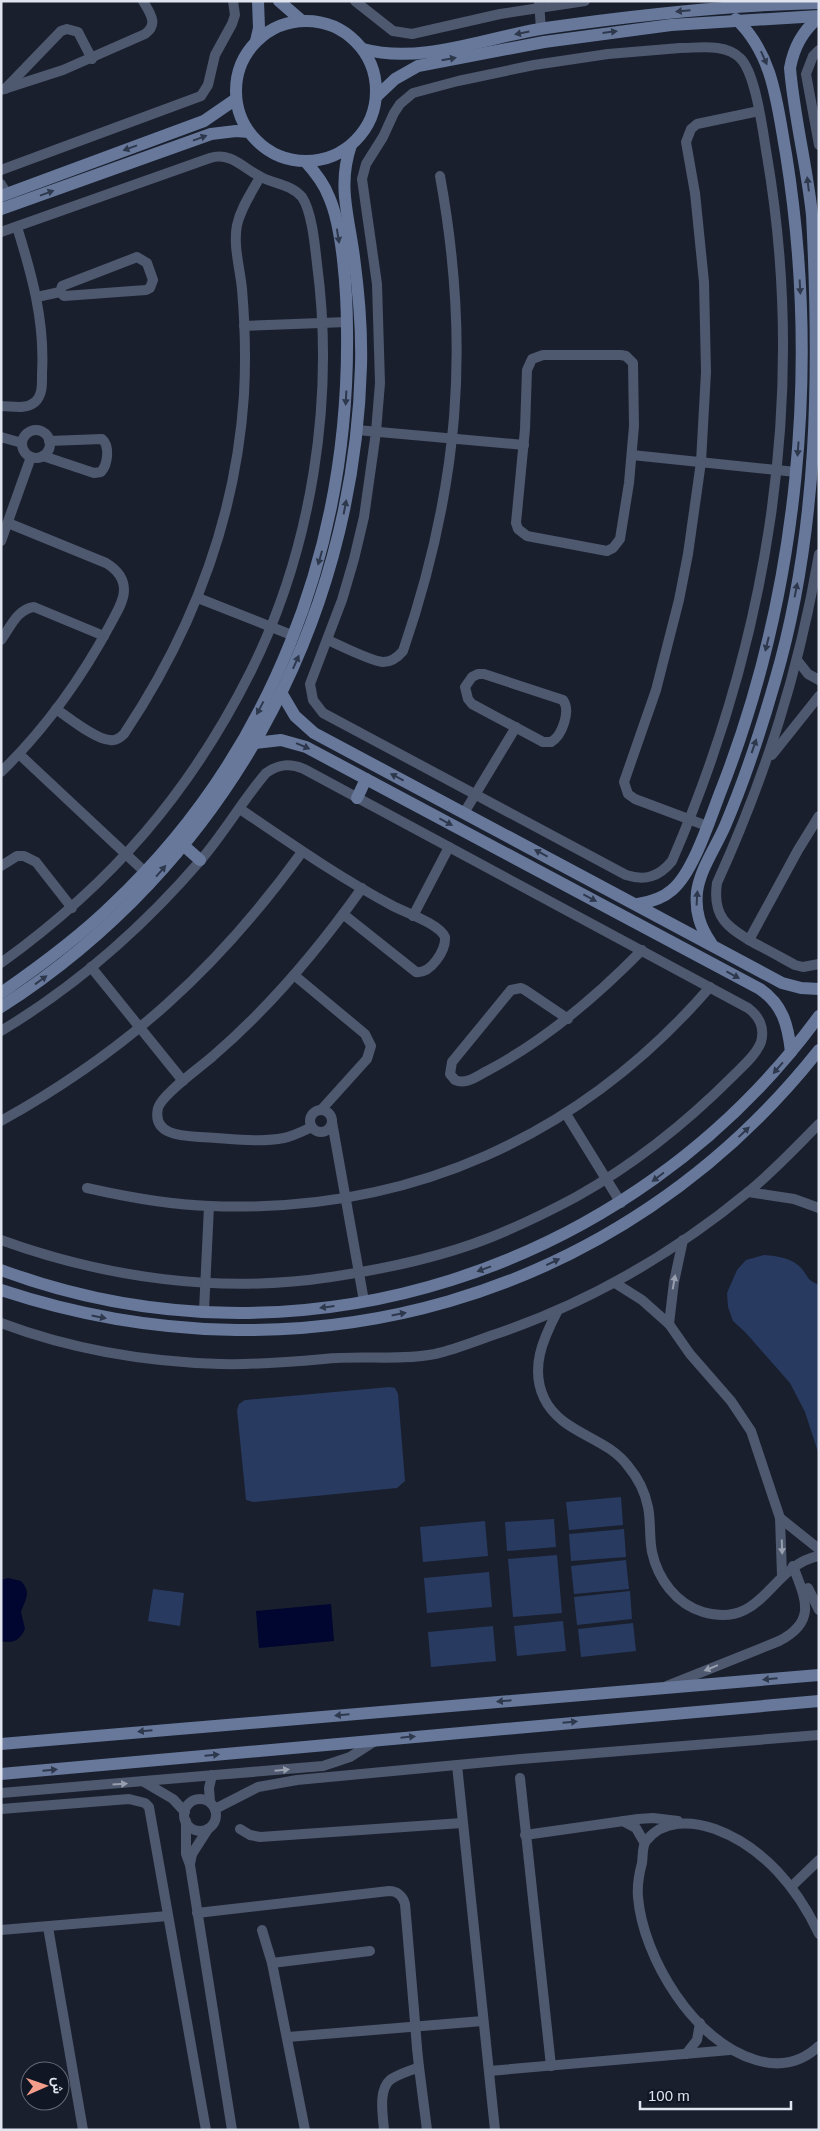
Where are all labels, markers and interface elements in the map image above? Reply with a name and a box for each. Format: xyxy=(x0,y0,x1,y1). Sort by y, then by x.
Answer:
one-way arrow xyxy=(674,7,690,15)
one-way arrow xyxy=(602,28,618,36)
one-way arrow xyxy=(514,29,529,37)
one-way arrow xyxy=(761,51,769,65)
one-way arrow xyxy=(442,55,458,63)
one-way arrow xyxy=(193,134,208,142)
one-way arrow xyxy=(122,144,137,152)
one-way arrow xyxy=(804,176,812,192)
one-way arrow xyxy=(40,189,55,197)
one-way arrow xyxy=(335,228,343,244)
one-way arrow xyxy=(797,279,805,295)
one-way arrow xyxy=(342,390,350,406)
one-way arrow xyxy=(794,442,802,458)
one-way arrow xyxy=(342,498,350,514)
one-way arrow xyxy=(315,550,323,565)
one-way arrow xyxy=(792,582,800,597)
one-way arrow xyxy=(763,637,771,652)
one-way arrow xyxy=(292,654,301,669)
one-way arrow xyxy=(256,701,264,716)
one-way arrow xyxy=(751,739,759,754)
one-way arrow xyxy=(296,742,311,750)
one-way arrow xyxy=(390,773,404,781)
one-way arrow xyxy=(439,818,454,826)
one-way arrow xyxy=(534,849,548,857)
one-way arrow xyxy=(156,864,167,877)
one-way arrow xyxy=(694,890,702,906)
one-way arrow xyxy=(582,894,597,902)
one-way arrow xyxy=(726,970,740,979)
one-way arrow xyxy=(35,975,48,985)
one-way arrow xyxy=(772,1061,783,1074)
one-way arrow xyxy=(738,1126,750,1138)
one-way arrow xyxy=(651,1172,665,1182)
one-way arrow xyxy=(546,1258,560,1266)
one-way arrow xyxy=(476,1265,491,1273)
one-way arrow xyxy=(671,1273,679,1289)
one-way arrow xyxy=(318,1303,334,1311)
one-way arrow xyxy=(392,1310,407,1318)
one-way arrow xyxy=(91,1313,106,1321)
one-way arrow xyxy=(779,1539,787,1555)
one-way arrow xyxy=(703,1664,718,1672)
one-way arrow xyxy=(762,1675,778,1683)
one-way arrow xyxy=(495,1697,511,1705)
one-way arrow xyxy=(333,1711,349,1719)
one-way arrow xyxy=(562,1718,578,1726)
one-way arrow xyxy=(137,1728,153,1736)
one-way arrow xyxy=(401,1733,417,1741)
one-way arrow xyxy=(204,1751,220,1759)
one-way arrow xyxy=(42,1766,58,1774)
one-way arrow xyxy=(274,1766,290,1774)
one-way arrow xyxy=(112,1779,128,1787)
north arrow xyxy=(20,2061,70,2111)
text: ش xyxy=(49,2077,66,2094)
scale bar xyxy=(640,2078,791,2110)
text: 100 m xyxy=(648,2087,690,2104)

